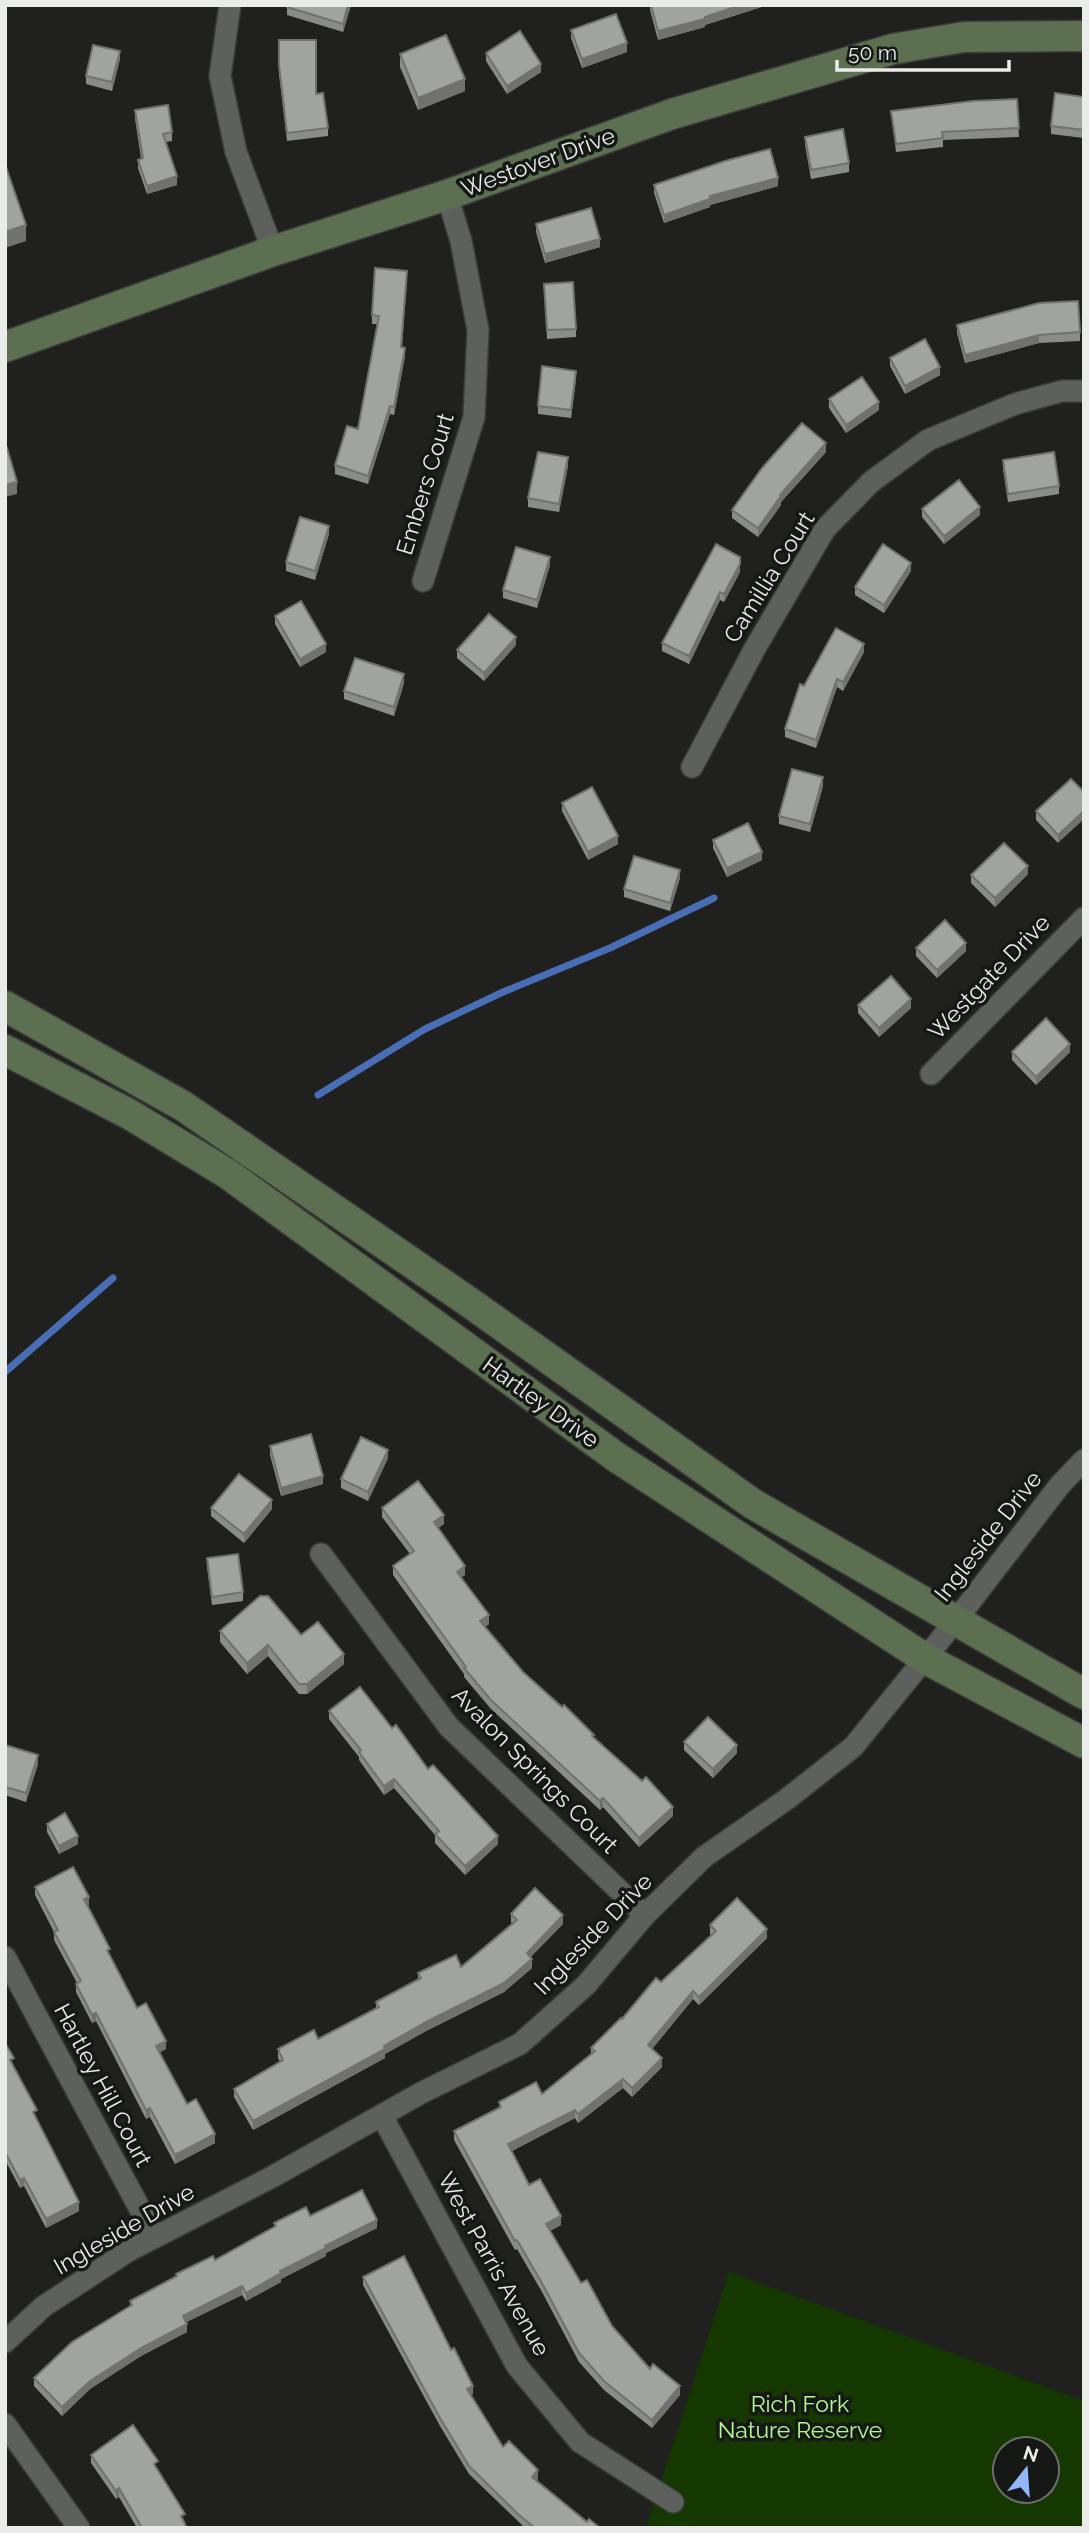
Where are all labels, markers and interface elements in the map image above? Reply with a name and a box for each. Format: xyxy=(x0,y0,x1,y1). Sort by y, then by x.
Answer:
scale bar xyxy=(837,28,1009,72)
text: 50 m xyxy=(848,40,897,65)
street label: Westover Drive xyxy=(457,121,618,202)
street label: Embers Court xyxy=(390,410,459,558)
street label: Camillia Court xyxy=(718,506,820,647)
street label: Westgate Drive xyxy=(922,909,1055,1045)
street label: Hartley Drive xyxy=(478,1350,605,1453)
street label: Ingleside Drive xyxy=(928,1465,1047,1606)
street label: Avalon Springs Court xyxy=(447,1681,624,1858)
street label: Ingleside Drive xyxy=(528,1868,657,2000)
street label: Hartley Hill Court xyxy=(49,1999,158,2171)
street label: West Parris Avenue xyxy=(433,2167,556,2360)
street label: Ingleside Drive xyxy=(49,2177,199,2280)
park label: Rich Fork Nature Reserve xyxy=(718,2390,882,2443)
north arrow xyxy=(991,2435,1061,2505)
text: N xyxy=(1021,2441,1041,2466)

